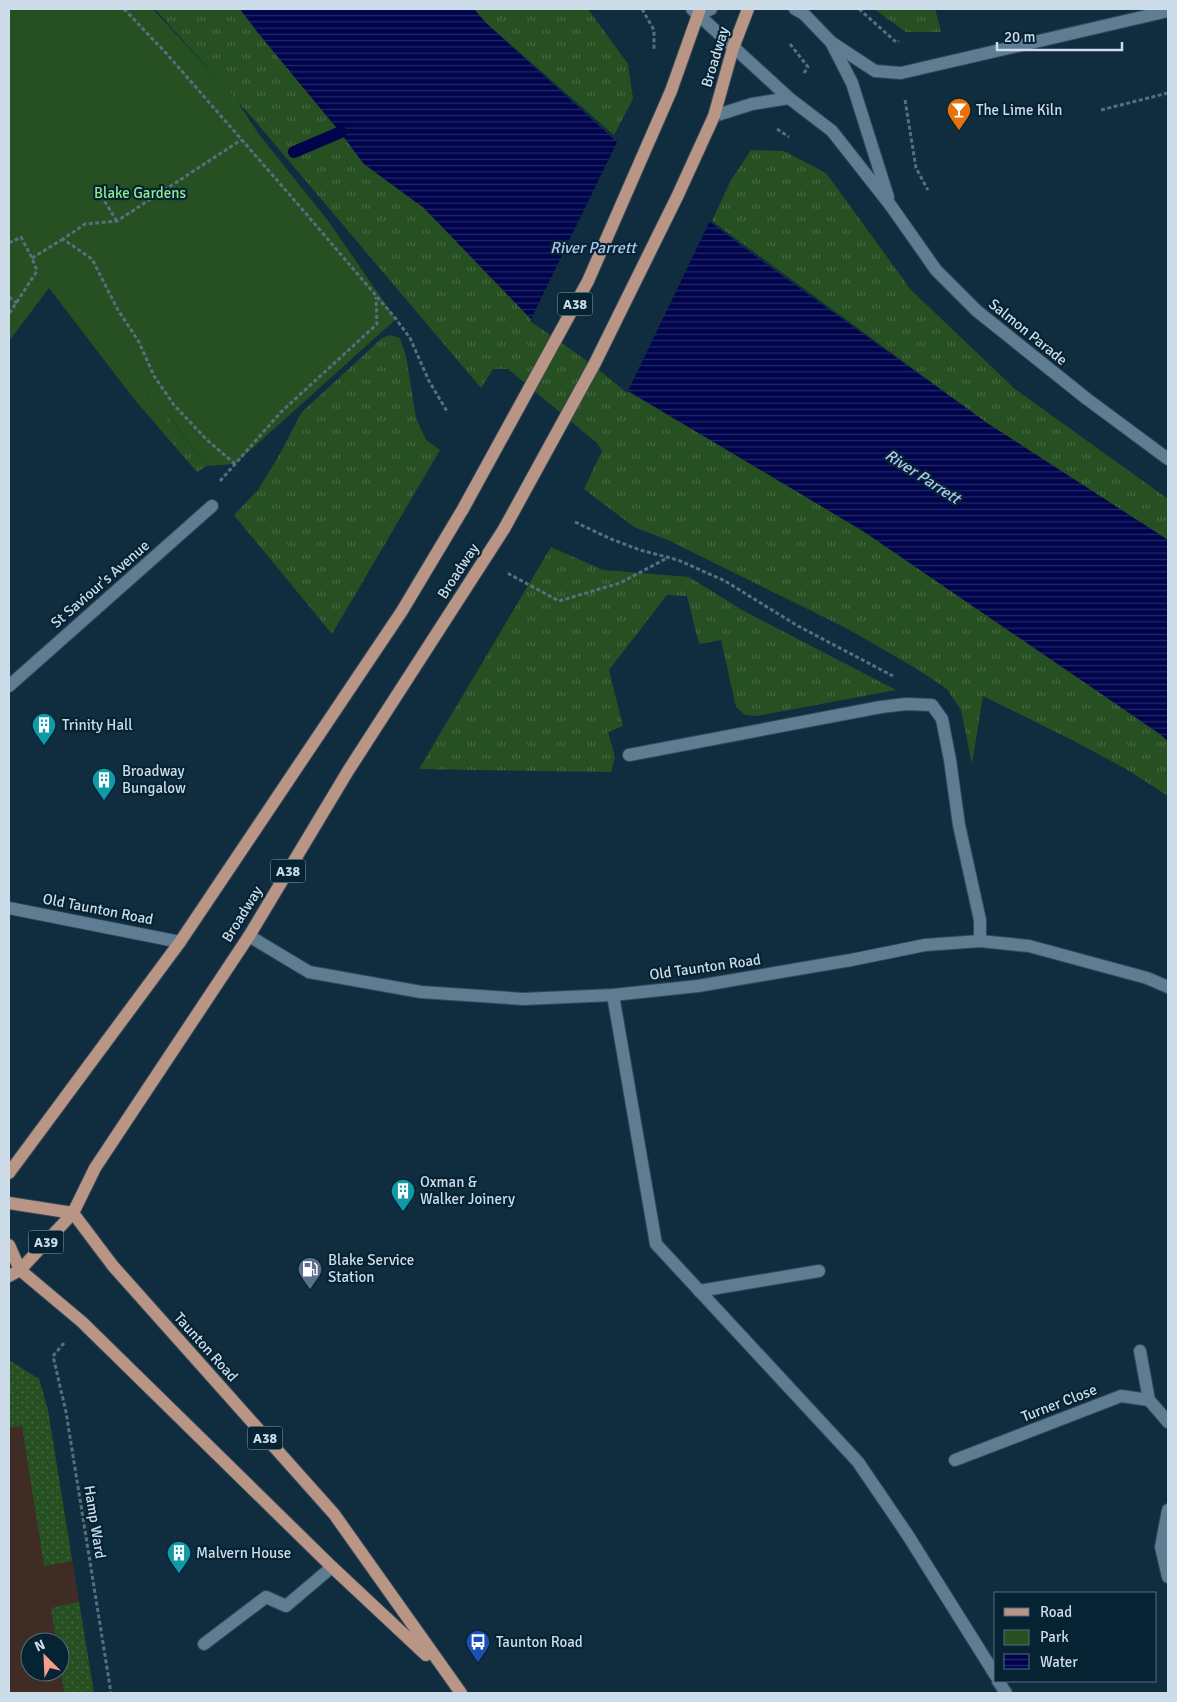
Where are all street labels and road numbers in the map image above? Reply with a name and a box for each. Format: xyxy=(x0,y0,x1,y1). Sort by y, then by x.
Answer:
street label: Broadway xyxy=(697,24,733,90)
road number: A38 xyxy=(558,292,592,316)
street label: Salmon Parade xyxy=(985,295,1071,369)
street label: St Saviour's Avenue xyxy=(47,536,153,632)
street label: Broadway xyxy=(433,540,483,602)
road number: A38 xyxy=(270,859,306,882)
street label: Broadway xyxy=(218,883,266,945)
street label: Old Taunton Road xyxy=(41,889,155,929)
street label: Old Taunton Road xyxy=(648,950,762,984)
road number: A39 xyxy=(28,1230,64,1254)
street label: Taunton Road xyxy=(170,1309,242,1385)
street label: Turner Close xyxy=(1019,1380,1099,1426)
road number: A38 xyxy=(248,1426,282,1450)
street label: Hamp Ward xyxy=(80,1484,110,1560)

